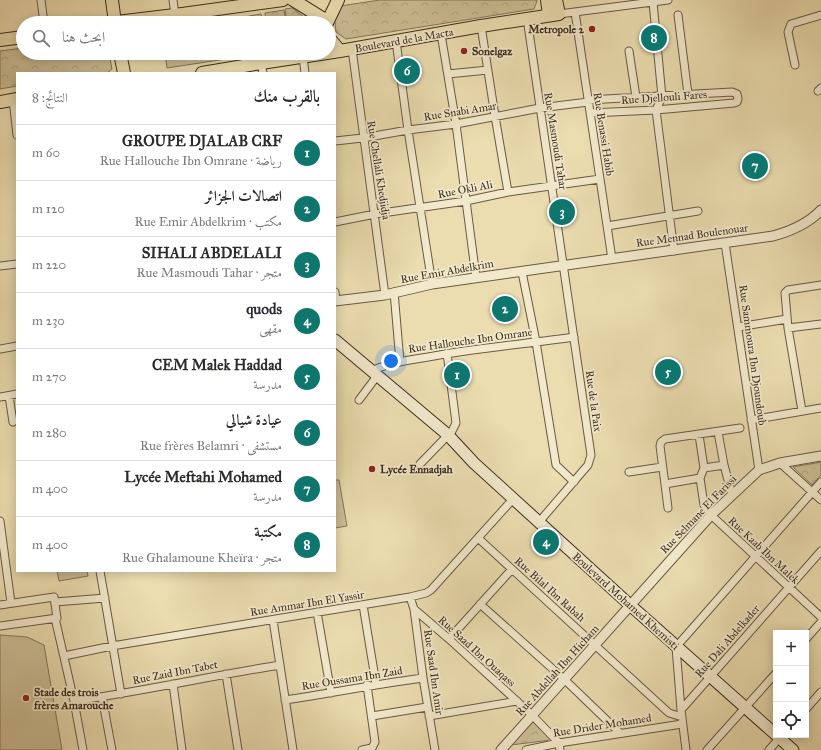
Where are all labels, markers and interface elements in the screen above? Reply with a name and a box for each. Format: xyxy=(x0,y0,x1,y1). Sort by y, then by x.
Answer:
search box xyxy=(16,16,336,60)
place label: Metropole 2 xyxy=(528,23,585,37)
pin: 8 xyxy=(641,23,667,53)
marker: Metropole 2 xyxy=(587,24,597,34)
street label: Boulevard de la Macta xyxy=(354,25,455,56)
icon: search xyxy=(30,27,52,49)
text: ابحث هنا xyxy=(62,28,105,46)
place label: Sonelgaz xyxy=(472,45,513,58)
marker: Sonelgaz xyxy=(459,46,469,56)
pin: 6 xyxy=(394,56,420,86)
text: بالقرب منك xyxy=(254,86,320,107)
street label: Rue Djellouli Fares xyxy=(620,88,708,107)
text: النتائج: 8 xyxy=(32,90,68,106)
street label: Rue Masmoudi Tahar xyxy=(541,91,570,192)
street label: Rue Benassi Habib xyxy=(591,92,617,177)
street label: Rue Snabi Amar xyxy=(423,99,498,124)
street label: Rue Chellali Khedjidja xyxy=(364,120,393,221)
text: GROUPE DJALAB CRF xyxy=(122,132,282,150)
text: 60 m xyxy=(32,145,60,161)
text: 1 xyxy=(304,145,310,161)
pin: 7 xyxy=(742,151,768,181)
text: رياضة · Rue Hallouche Ibn Omrane xyxy=(100,153,282,169)
street label: Rue Okli Ali xyxy=(437,178,494,201)
text: اتصالات الجزائر xyxy=(205,187,282,205)
pin: 3 xyxy=(549,197,575,227)
text: 120 m xyxy=(32,201,65,217)
text: 2 xyxy=(304,201,310,217)
text: مكتب · Rue Emir Abdelkrim xyxy=(135,214,282,230)
street label: Rue Mennad Boulenouar xyxy=(635,221,750,250)
text: SIHALI ABDELALI xyxy=(142,244,282,262)
text: 220 m xyxy=(32,257,66,273)
text: 3 xyxy=(304,257,310,273)
street label: Rue Emir Abdelkrim xyxy=(399,257,495,286)
text: متجر · Rue Masmoudi Tahar xyxy=(137,265,282,281)
street label: Rue Sammoura Ibn Djoundoub xyxy=(736,284,769,426)
pin: 2 xyxy=(492,294,518,324)
text: quods xyxy=(246,300,282,318)
text: 230 m xyxy=(32,313,65,329)
text: 4 xyxy=(303,313,311,329)
text: مقهى xyxy=(259,321,282,337)
street label: Rue Hallouche Ibn Omrane xyxy=(407,325,533,356)
your location xyxy=(381,351,401,371)
text: CEM Malek Haddad xyxy=(152,356,282,374)
pin: 5 xyxy=(655,357,681,387)
pin: 1 xyxy=(444,360,470,390)
text: 270 m xyxy=(32,369,66,385)
text: 5 xyxy=(304,369,310,385)
street label: Rue de la Paix xyxy=(583,370,604,433)
text: مدرسة xyxy=(253,377,282,393)
text: عيادة شيالي xyxy=(226,411,282,429)
text: 280 m xyxy=(32,425,67,441)
text: 6 xyxy=(304,425,310,441)
text: مستشفى · Rue frères Belamri xyxy=(140,438,282,454)
place label: Lycée Ennadjah xyxy=(380,463,454,477)
marker: Lycée Ennadjah xyxy=(367,464,377,474)
text: Lycée Meftahi Mohamed xyxy=(124,468,282,486)
street label: Rue Selmane El Farissi xyxy=(658,472,739,556)
text: 400 m xyxy=(32,481,68,497)
text: 7 xyxy=(304,481,310,497)
text: مدرسة xyxy=(253,489,282,505)
street label: Rue Kaab Ibn Malek xyxy=(726,514,802,587)
text: مكتبة xyxy=(254,523,282,541)
pin: 4 xyxy=(533,527,559,557)
text: 400 m xyxy=(32,537,68,553)
text: 8 xyxy=(304,537,310,553)
text: متجر · Rue Ghalamoune Kheïra xyxy=(122,550,282,566)
street label: Boulevard Mohamed Khemisti xyxy=(570,550,682,653)
street label: Rue Bilal Ibn Rabah xyxy=(512,554,588,624)
street label: Rue Ammar Ibn El Yassir xyxy=(249,588,366,619)
street label: Rue Dali Abdelkader xyxy=(692,602,763,680)
street label: Rue Saad Ibn Ouaqass xyxy=(435,613,518,690)
street label: Rue Abdellah Ibn Hicham xyxy=(513,622,602,718)
street label: Rue Saad Ibn Amir xyxy=(421,629,446,716)
map controls xyxy=(773,630,809,738)
button: + xyxy=(773,630,809,666)
street label: Rue Zaid Ibn Tabet xyxy=(131,658,219,687)
street label: Rue Oussama Ibn Zaid xyxy=(301,664,404,693)
button: − xyxy=(773,666,809,702)
place label: Stade des trois frères Amarouche xyxy=(33,686,114,712)
marker: Stade des trois frères Amarouche xyxy=(21,693,31,703)
button: locate xyxy=(773,702,809,738)
street label: Rue Drider Mohamed xyxy=(552,711,653,740)

